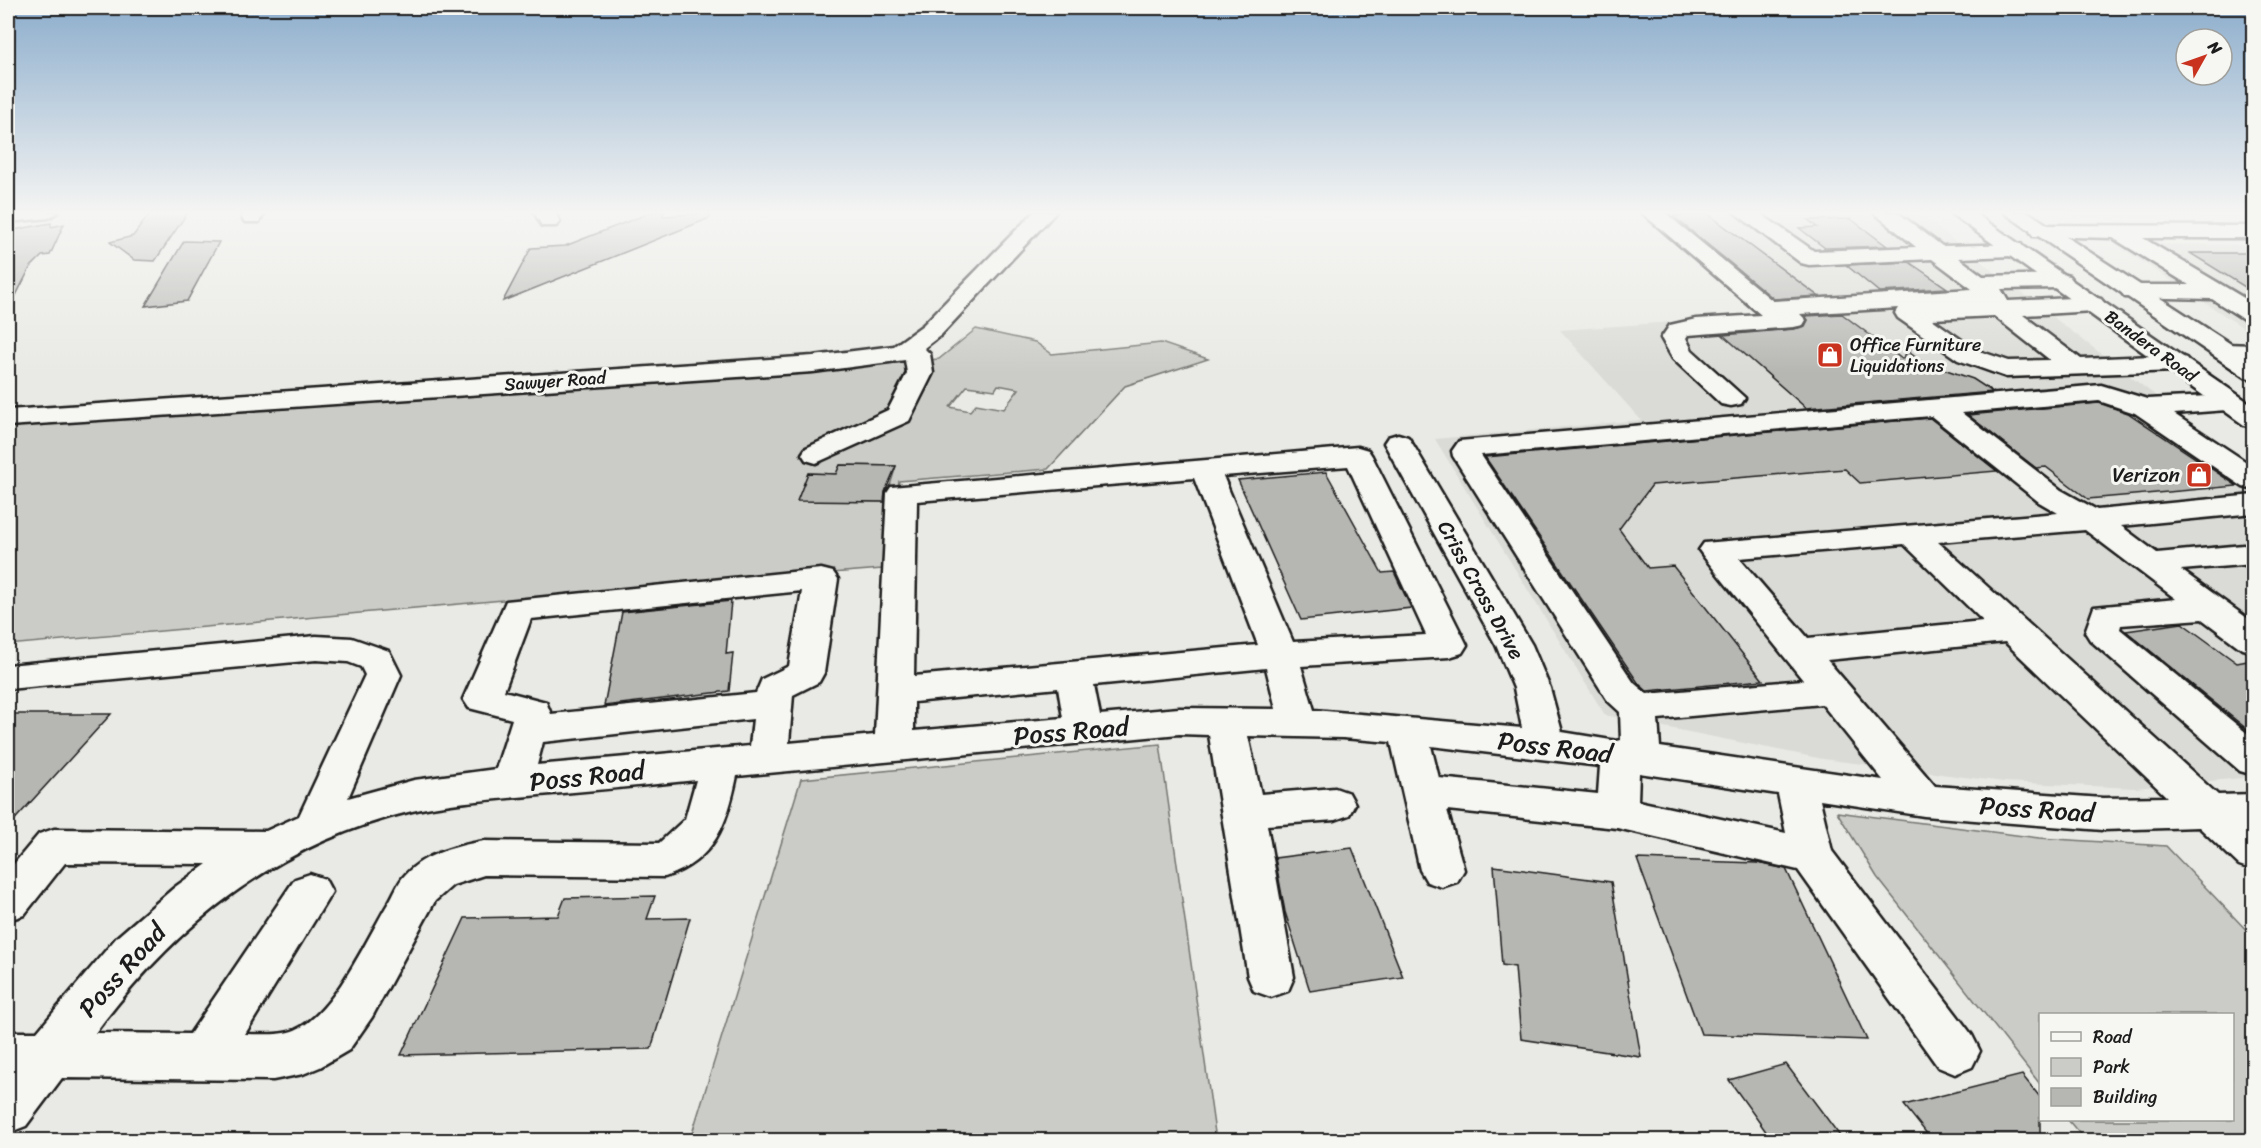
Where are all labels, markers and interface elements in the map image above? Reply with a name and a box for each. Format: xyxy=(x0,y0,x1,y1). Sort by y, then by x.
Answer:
north arrow xyxy=(2174,27,2234,87)
text: N xyxy=(2200,33,2230,62)
street label: Bandera Road xyxy=(2098,301,2206,392)
place label: Office Furniture Liquidations xyxy=(1850,329,1981,382)
shop icon: Office Furniture Liquidations xyxy=(1815,340,1845,370)
street label: Sawyer Road xyxy=(503,361,608,401)
place label: Verizon xyxy=(2112,456,2180,494)
shop icon: Verizon xyxy=(2184,460,2214,490)
street label: Criss Cross Drive xyxy=(1427,513,1535,667)
street label: Poss Road xyxy=(1012,703,1133,759)
street label: Poss Road xyxy=(1495,717,1617,777)
street label: Poss Road xyxy=(527,747,649,805)
street label: Poss Road xyxy=(1978,782,2098,836)
street label: Poss Road xyxy=(66,910,179,1028)
legend xyxy=(2039,1013,2234,1121)
text: Road xyxy=(2093,1021,2133,1053)
text: Park xyxy=(2093,1051,2130,1083)
text: Building xyxy=(2093,1081,2157,1113)

